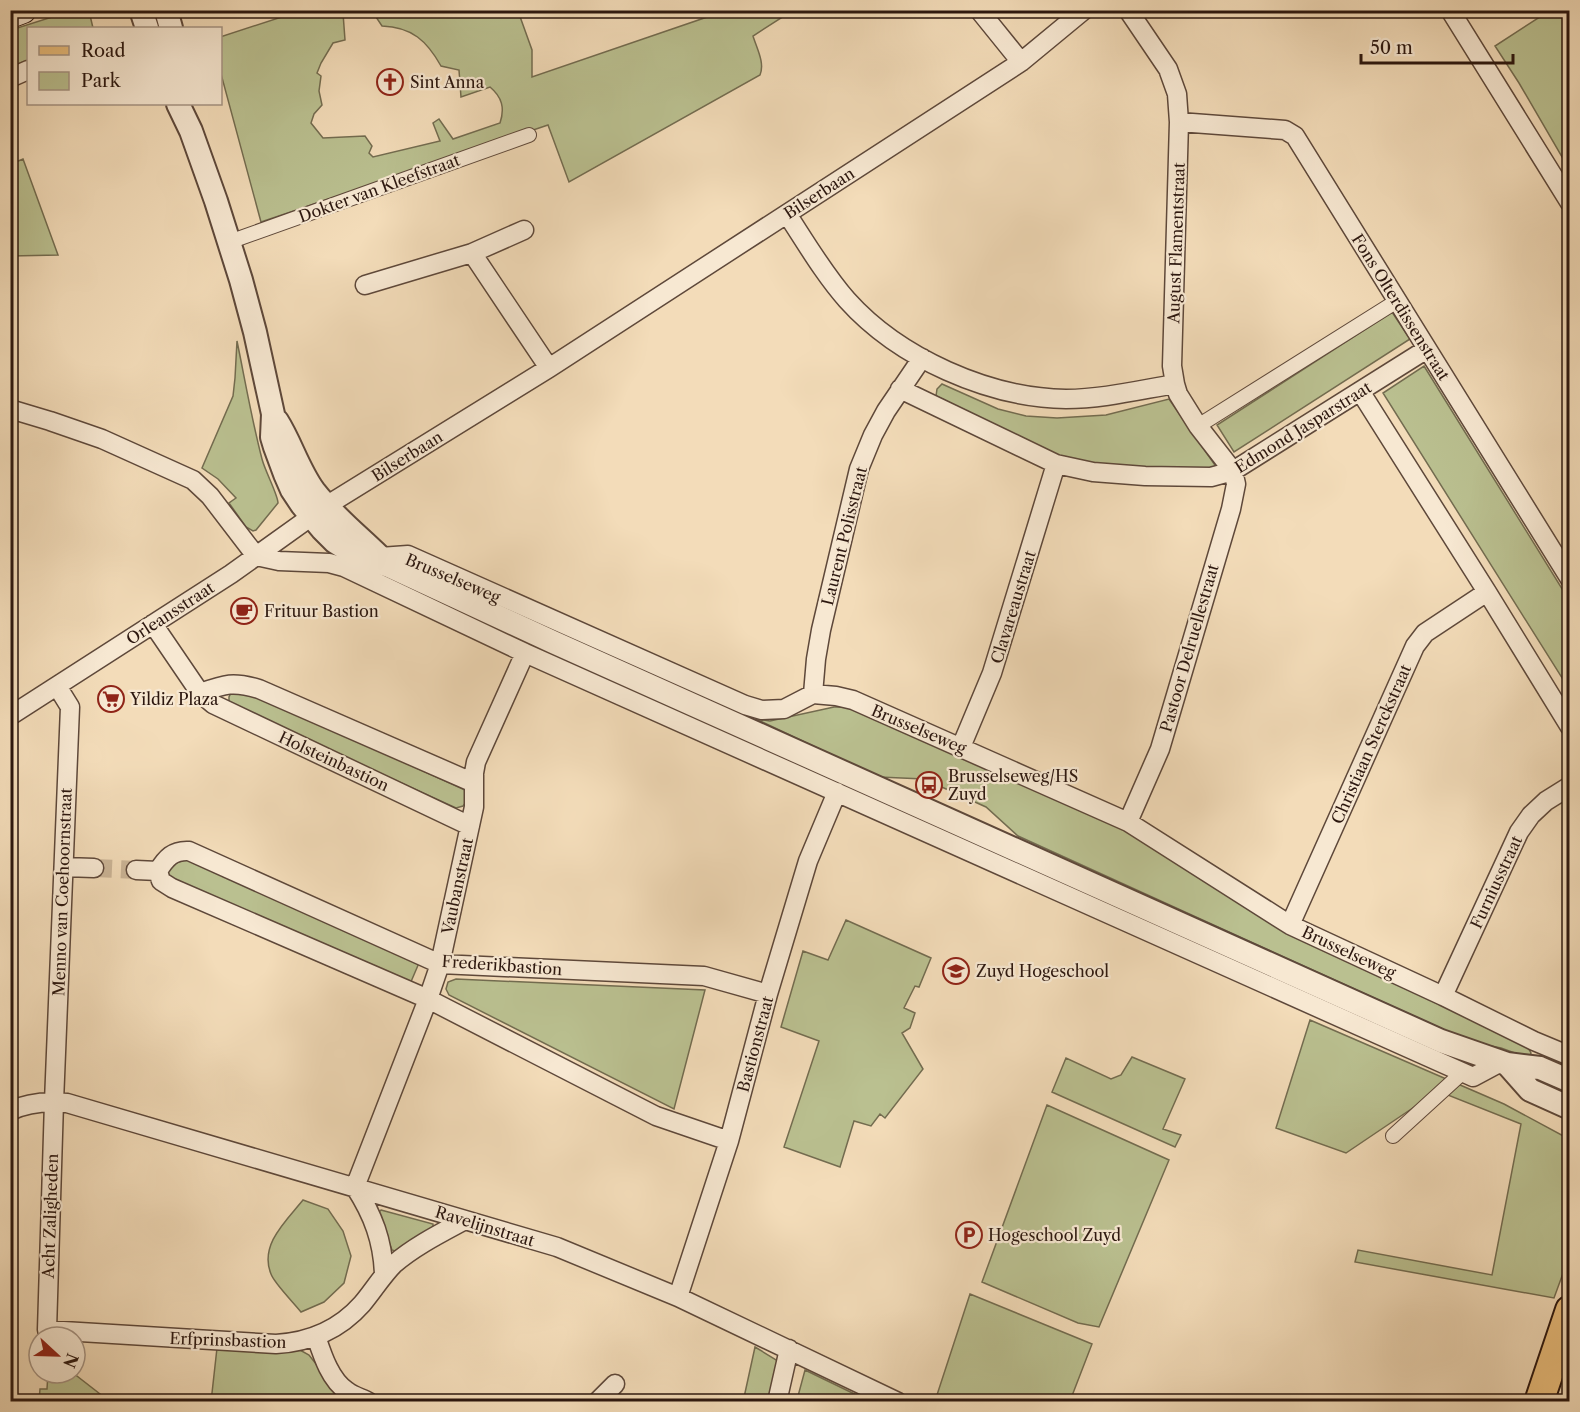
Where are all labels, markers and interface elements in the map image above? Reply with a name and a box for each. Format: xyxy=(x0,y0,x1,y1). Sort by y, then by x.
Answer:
legend xyxy=(27,27,222,105)
scale bar xyxy=(1361,27,1512,65)
text: 50 m xyxy=(1370,37,1413,59)
text: Road xyxy=(81,40,126,62)
church icon: Sint Anna xyxy=(375,67,405,97)
text: Park xyxy=(81,70,122,92)
place label: Sint Anna xyxy=(410,72,485,92)
street label: Dokter van Kleefstraat xyxy=(296,149,463,227)
street label: August Flamentstraat xyxy=(1163,162,1189,325)
street label: Bilserbaan xyxy=(780,163,858,223)
street label: Fons Olterdissenstraat xyxy=(1348,230,1454,384)
street label: Edmond Jasparstraat xyxy=(1231,377,1375,477)
street label: Bilserbaan xyxy=(368,426,446,486)
street label: Laurent Polisstraat xyxy=(817,464,871,608)
street label: Clavareaustraat xyxy=(986,548,1040,666)
street label: Brusselseweg xyxy=(402,549,504,607)
street label: Pastoor Delruellestraat xyxy=(1155,561,1223,734)
street label: Orleansstraat xyxy=(122,577,218,649)
cafe icon: Frituur Bastion xyxy=(229,596,259,626)
place label: Frituur Bastion xyxy=(264,601,379,621)
street label: Christiaan Sterckstraat xyxy=(1327,661,1415,827)
supermarket icon: Yildiz Plaza xyxy=(96,684,126,714)
place label: Yildiz Plaza xyxy=(129,689,219,709)
street label: Brusselseweg xyxy=(868,700,970,758)
street label: Holsteinbastion xyxy=(276,727,392,795)
place label: Brusselseweg/HS Zuyd xyxy=(948,766,1078,804)
bus stop icon: Brusselseweg/HS Zuyd xyxy=(914,770,944,800)
street label: Menno van Coehoornstraat xyxy=(48,787,76,997)
street label: Furniusstraat xyxy=(1466,832,1526,932)
street label: Vaubanstraat xyxy=(437,836,477,937)
street label: Brusselseweg xyxy=(1299,922,1400,983)
street label: Frederikbastion xyxy=(441,951,563,979)
school or university icon: Zuyd Hogeschool xyxy=(941,956,971,986)
place label: Zuyd Hogeschool xyxy=(976,961,1109,981)
street label: Bastionstraat xyxy=(733,993,778,1094)
street label: Acht Zaligheden xyxy=(38,1153,62,1280)
street label: Ravelijnstraat xyxy=(433,1201,537,1251)
parking icon: Hogeschool Zuyd xyxy=(954,1220,984,1250)
place label: Hogeschool Zuyd xyxy=(988,1225,1121,1245)
north arrow xyxy=(27,1325,87,1385)
street label: Erfprinsbastion xyxy=(169,1328,287,1352)
text: N xyxy=(59,1350,83,1371)

